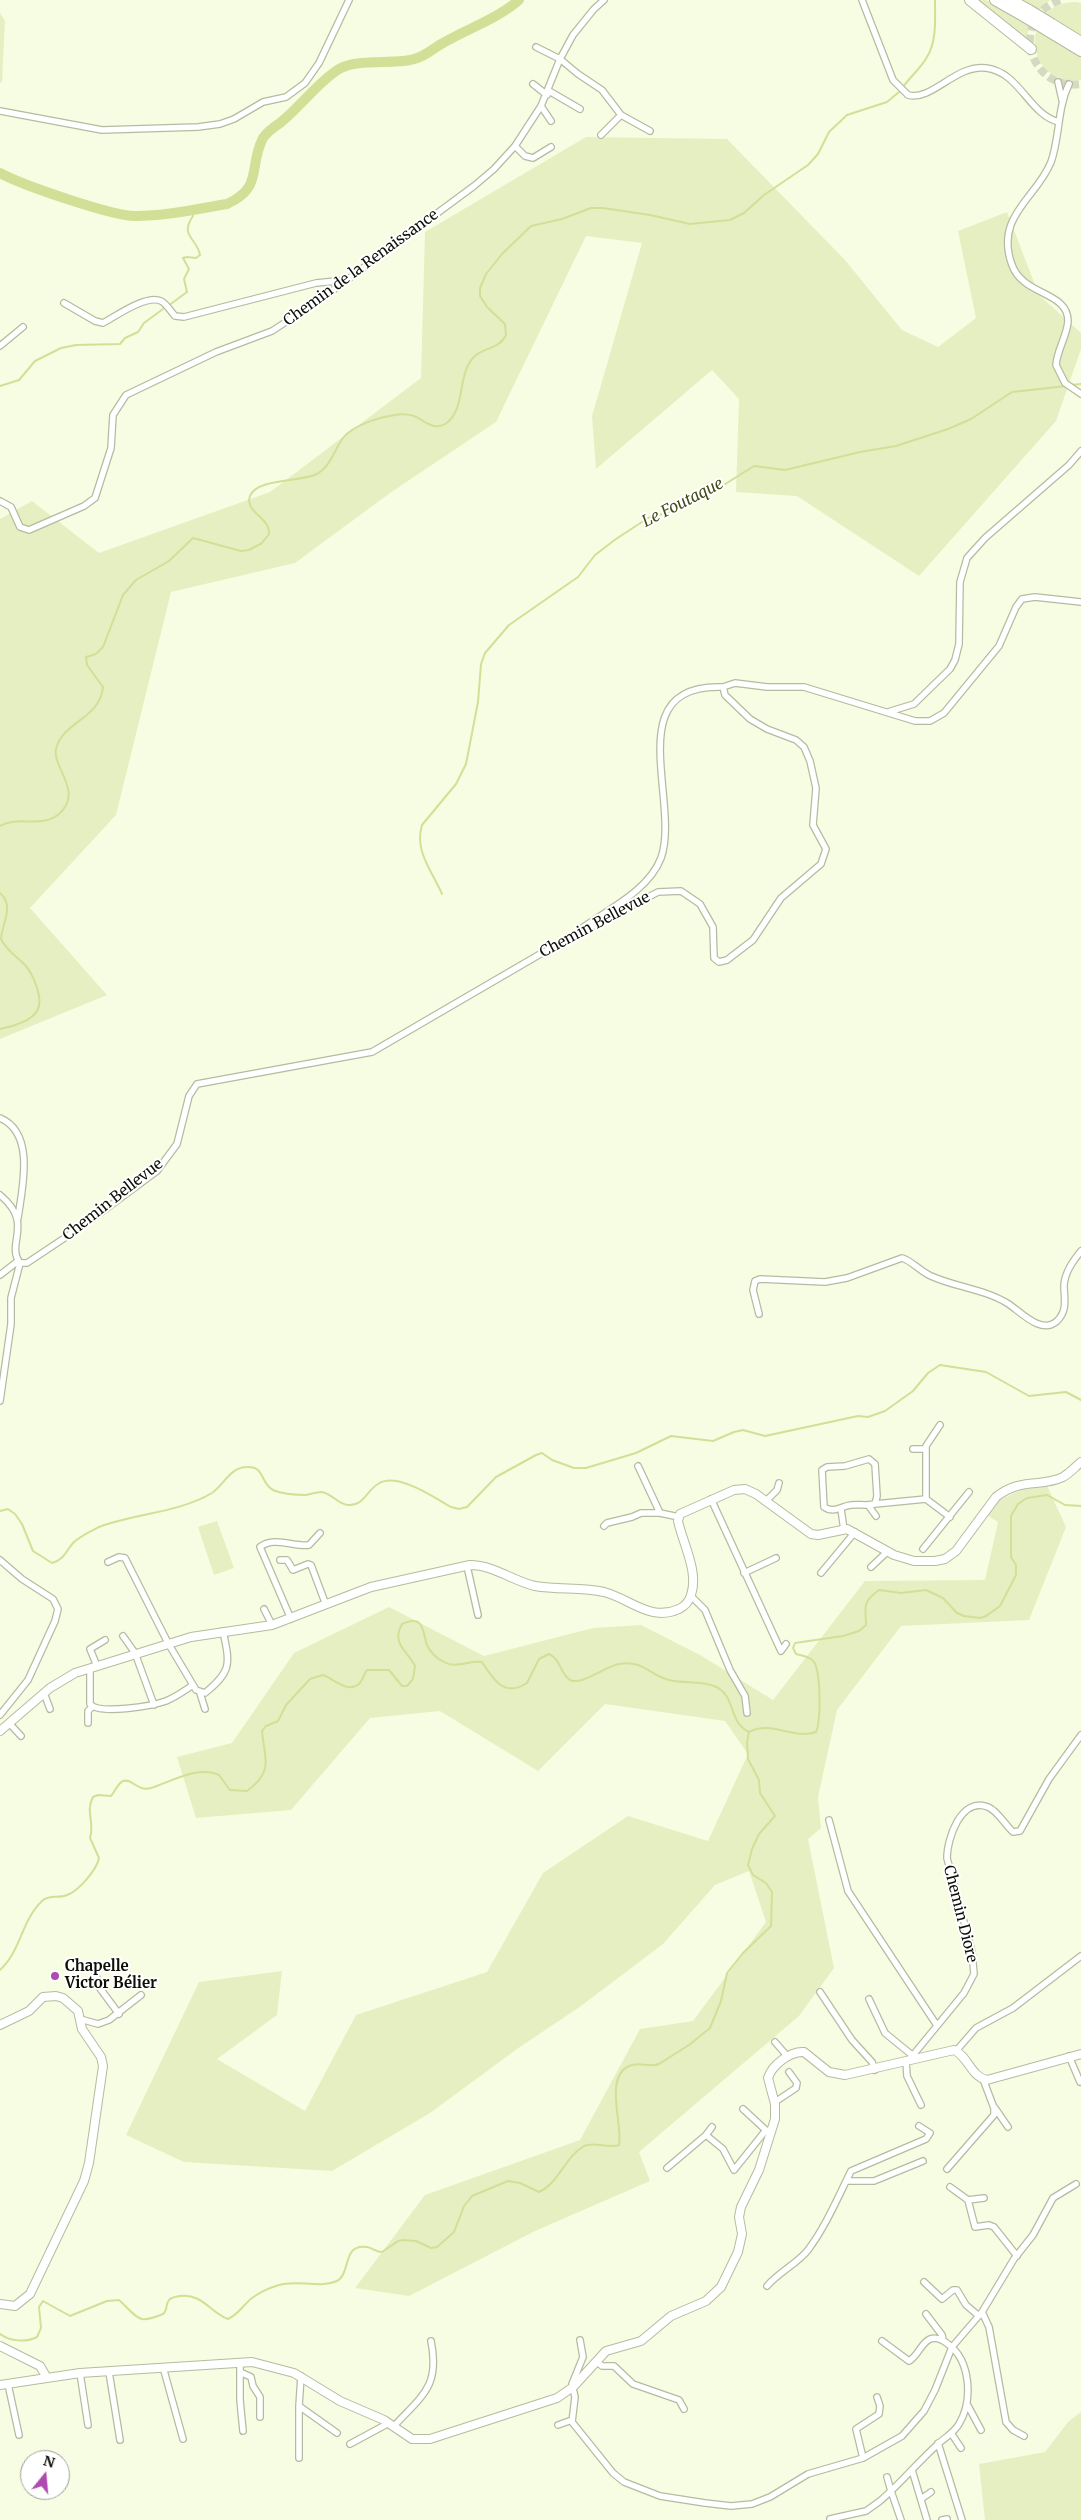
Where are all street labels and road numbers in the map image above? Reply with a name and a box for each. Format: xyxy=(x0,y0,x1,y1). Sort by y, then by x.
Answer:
street label: Chemin de la Renaissance xyxy=(280,206,442,330)
street label: Chemin Bellevue xyxy=(537,888,653,962)
street label: Chemin Bellevue xyxy=(59,1155,167,1245)
street label: Chemin Diore xyxy=(939,1863,981,1965)

